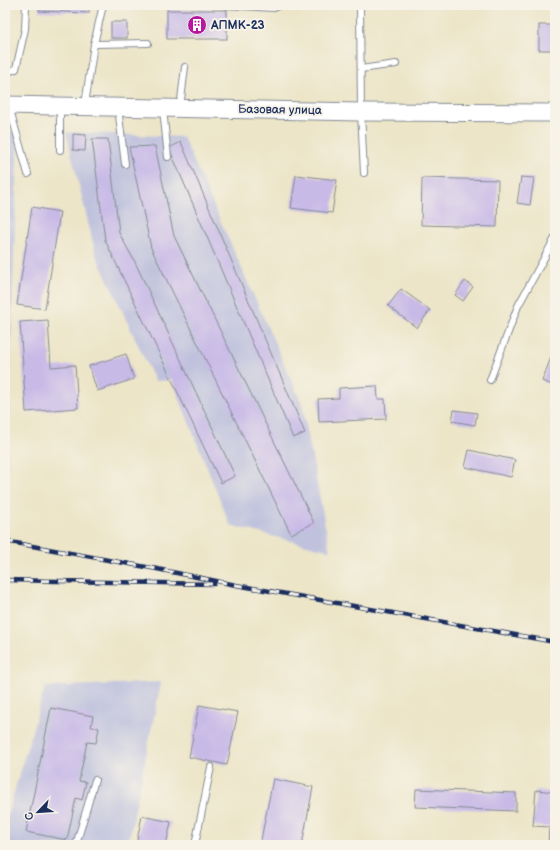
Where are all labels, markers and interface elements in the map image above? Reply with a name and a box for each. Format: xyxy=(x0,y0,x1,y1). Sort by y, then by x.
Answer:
building icon: АПМК-23 xyxy=(186,14,208,36)
place label: АПМК-23 xyxy=(210,18,265,33)
street label: Базовая улица xyxy=(238,102,322,118)
north arrow xyxy=(18,792,58,832)
text: С xyxy=(22,809,37,822)

